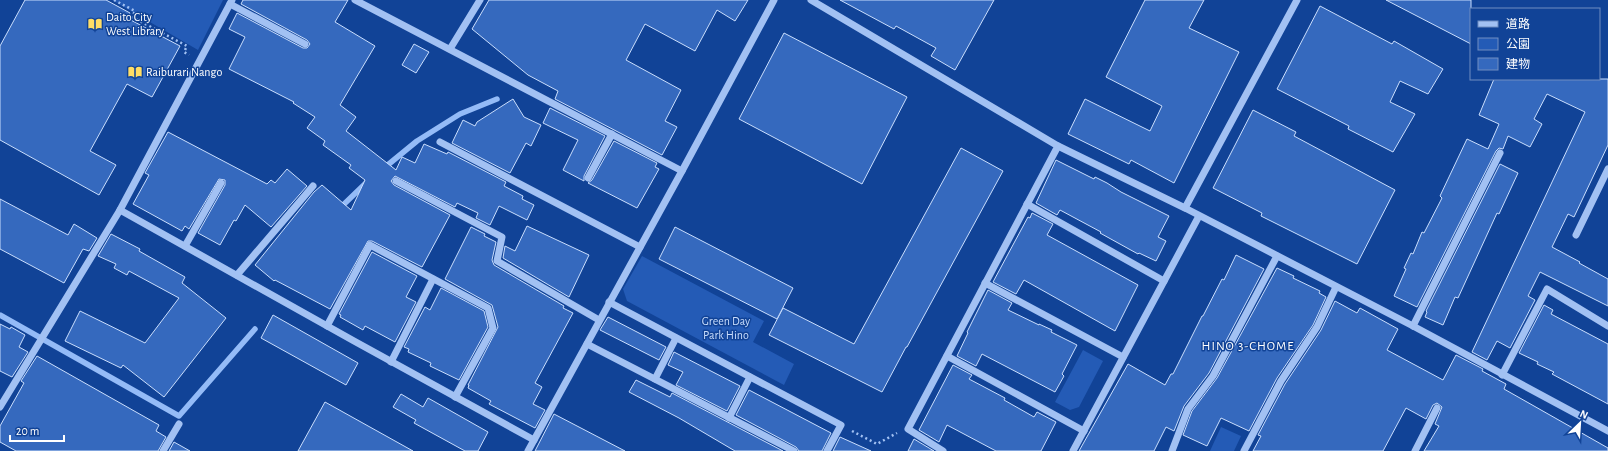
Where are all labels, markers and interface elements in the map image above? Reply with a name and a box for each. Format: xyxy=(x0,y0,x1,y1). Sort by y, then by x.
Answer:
legend xyxy=(1470,8,1600,80)
place label: Daito City West Library xyxy=(106,11,164,38)
library icon: Daito City West Library xyxy=(87,16,103,32)
text: 道路 xyxy=(1506,17,1530,30)
text: 公園 xyxy=(1506,38,1530,50)
text: 建物 xyxy=(1506,57,1530,70)
library icon: Raiburari Nango xyxy=(127,64,143,80)
place label: Raiburari Nango xyxy=(146,66,222,78)
park label: Green Day Park Hino xyxy=(702,315,750,341)
district label: HINO 3-CHOME xyxy=(1202,340,1295,353)
north arrow xyxy=(1560,403,1600,443)
text: N xyxy=(1578,408,1590,421)
scale bar xyxy=(10,417,64,443)
text: 20 m xyxy=(16,425,39,437)

